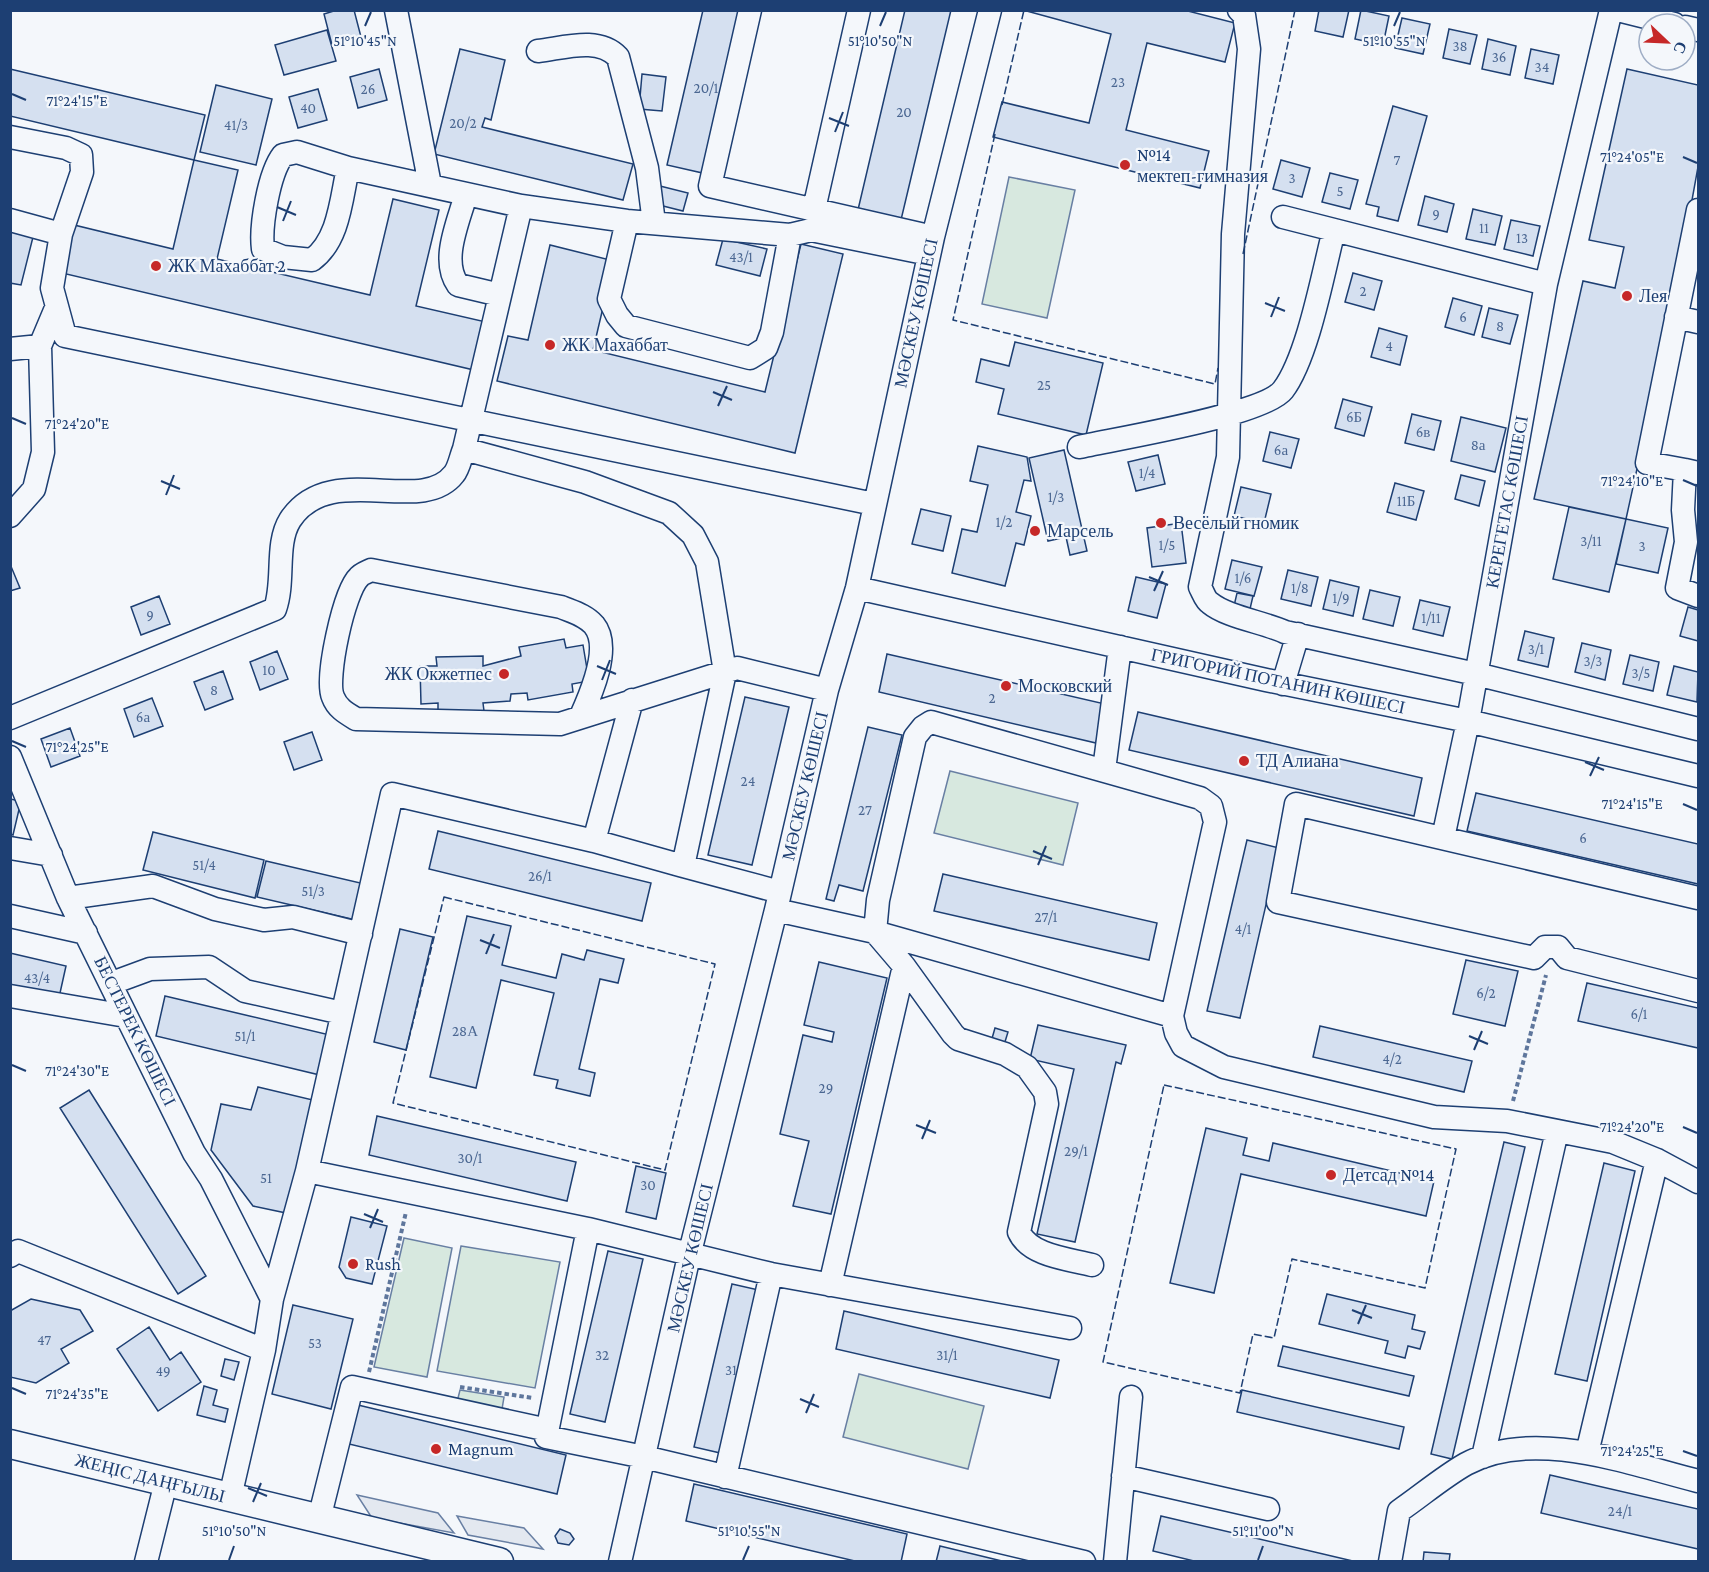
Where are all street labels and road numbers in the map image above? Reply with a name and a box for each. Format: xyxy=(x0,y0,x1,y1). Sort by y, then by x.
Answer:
street label: МӘСКЕУ КӨШЕСІ xyxy=(890,236,942,390)
street label: КЕРЕГЕТАС КӨШЕСІ xyxy=(1482,414,1532,590)
street label: ГРИГОРИЙ ПОТАНИН КӨШЕСІ xyxy=(1149,644,1407,718)
street label: МӘСКЕУ КӨШЕСІ xyxy=(778,710,832,862)
street label: БЕСТЕРЕК КӨШЕСІ xyxy=(90,953,180,1109)
street label: МӘСКЕУ КӨШЕСІ xyxy=(663,1182,717,1334)
street label: ЖЕҢІС ДАҢҒЫЛЫ xyxy=(73,1450,227,1506)

